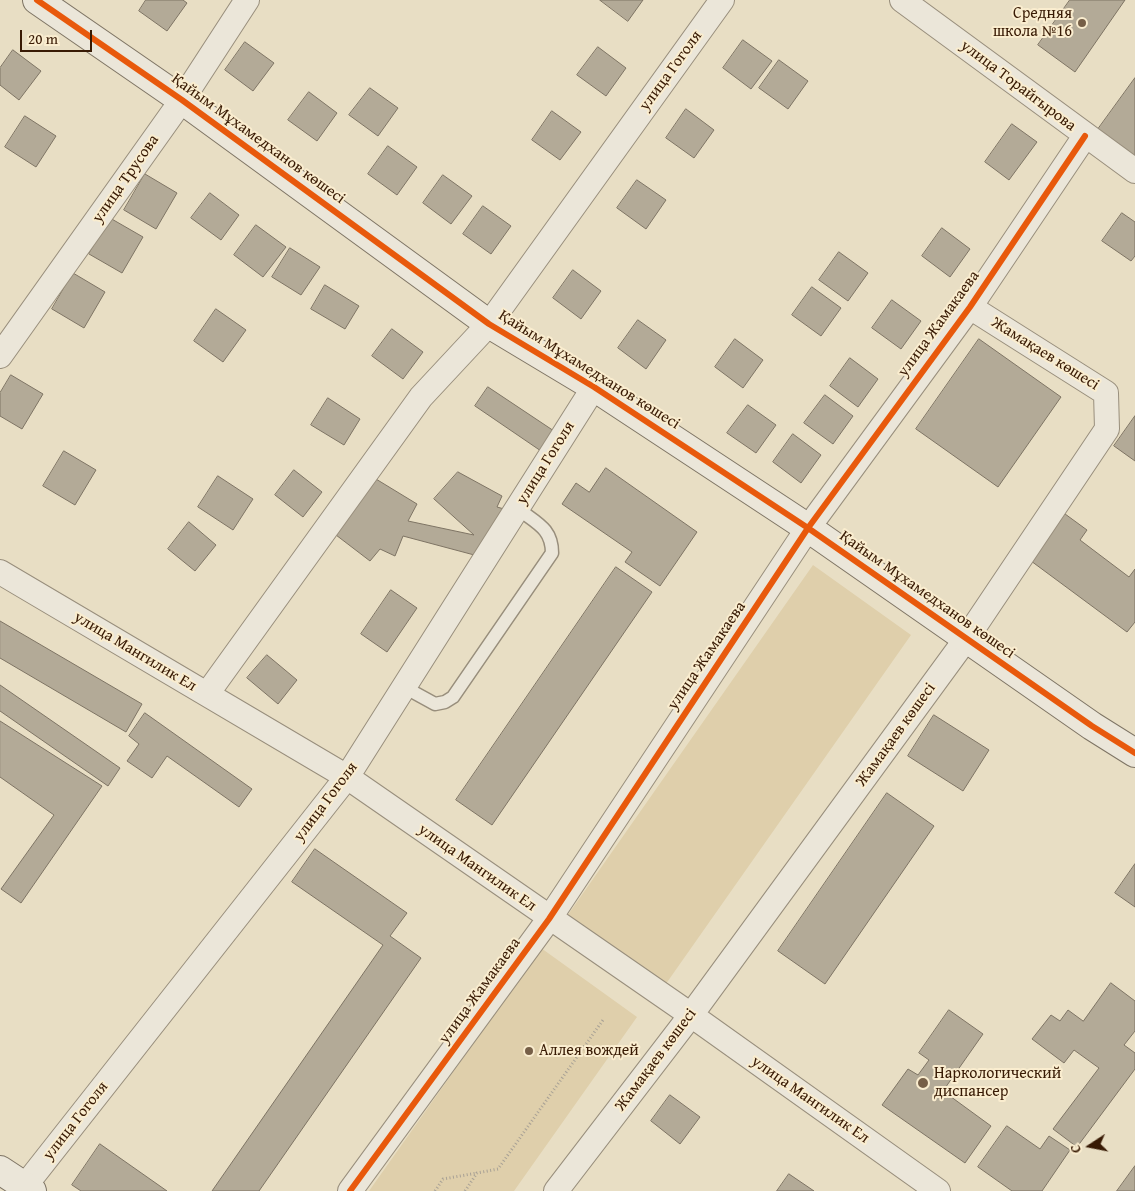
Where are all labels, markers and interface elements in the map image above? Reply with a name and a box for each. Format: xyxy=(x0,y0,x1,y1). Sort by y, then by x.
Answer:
place label: Средняя школа №16 xyxy=(993,4,1072,42)
marker: Средняя школа №16 xyxy=(1076,17,1088,29)
scale bar xyxy=(22,20,95,52)
street label: улица Гоголя xyxy=(635,27,707,115)
text: 20 m xyxy=(28,28,58,49)
street label: улица Торайгырова xyxy=(956,36,1080,136)
street label: Қайым Мұхамедханов көшесі xyxy=(167,69,349,209)
street label: улица Трусова xyxy=(89,131,163,227)
street label: улица Жамакаева xyxy=(894,267,984,381)
street label: Қайым Мұхамедханов көшесі xyxy=(495,306,683,434)
street label: Жамақаев көшесі xyxy=(988,313,1102,395)
street label: улица Гоголя xyxy=(513,418,579,508)
street label: Қайым Мұхамедханов көшесі xyxy=(835,527,1019,663)
street label: улица Жамакаева xyxy=(664,598,750,714)
street label: улица Мангилик Ел xyxy=(70,608,200,696)
street label: Жамақаев көшесі xyxy=(852,679,940,791)
street label: улица Гоголя xyxy=(290,758,362,846)
street label: улица Мангилик Ел xyxy=(414,820,540,916)
street label: улица Жамакаева xyxy=(435,934,525,1048)
street label: Жамақаев көшесі xyxy=(611,1005,701,1115)
place label: Аллея вождей xyxy=(539,1041,639,1061)
marker: Аллея вождей xyxy=(523,1045,535,1057)
street label: улица Мангилик Ел xyxy=(747,1052,873,1148)
place label: Наркологический диспансер xyxy=(934,1064,1061,1102)
marker: Наркологический диспансер xyxy=(916,1076,930,1090)
street label: улица Гоголя xyxy=(39,1078,113,1164)
north arrow xyxy=(1065,1121,1115,1171)
text: С xyxy=(1065,1143,1086,1155)

